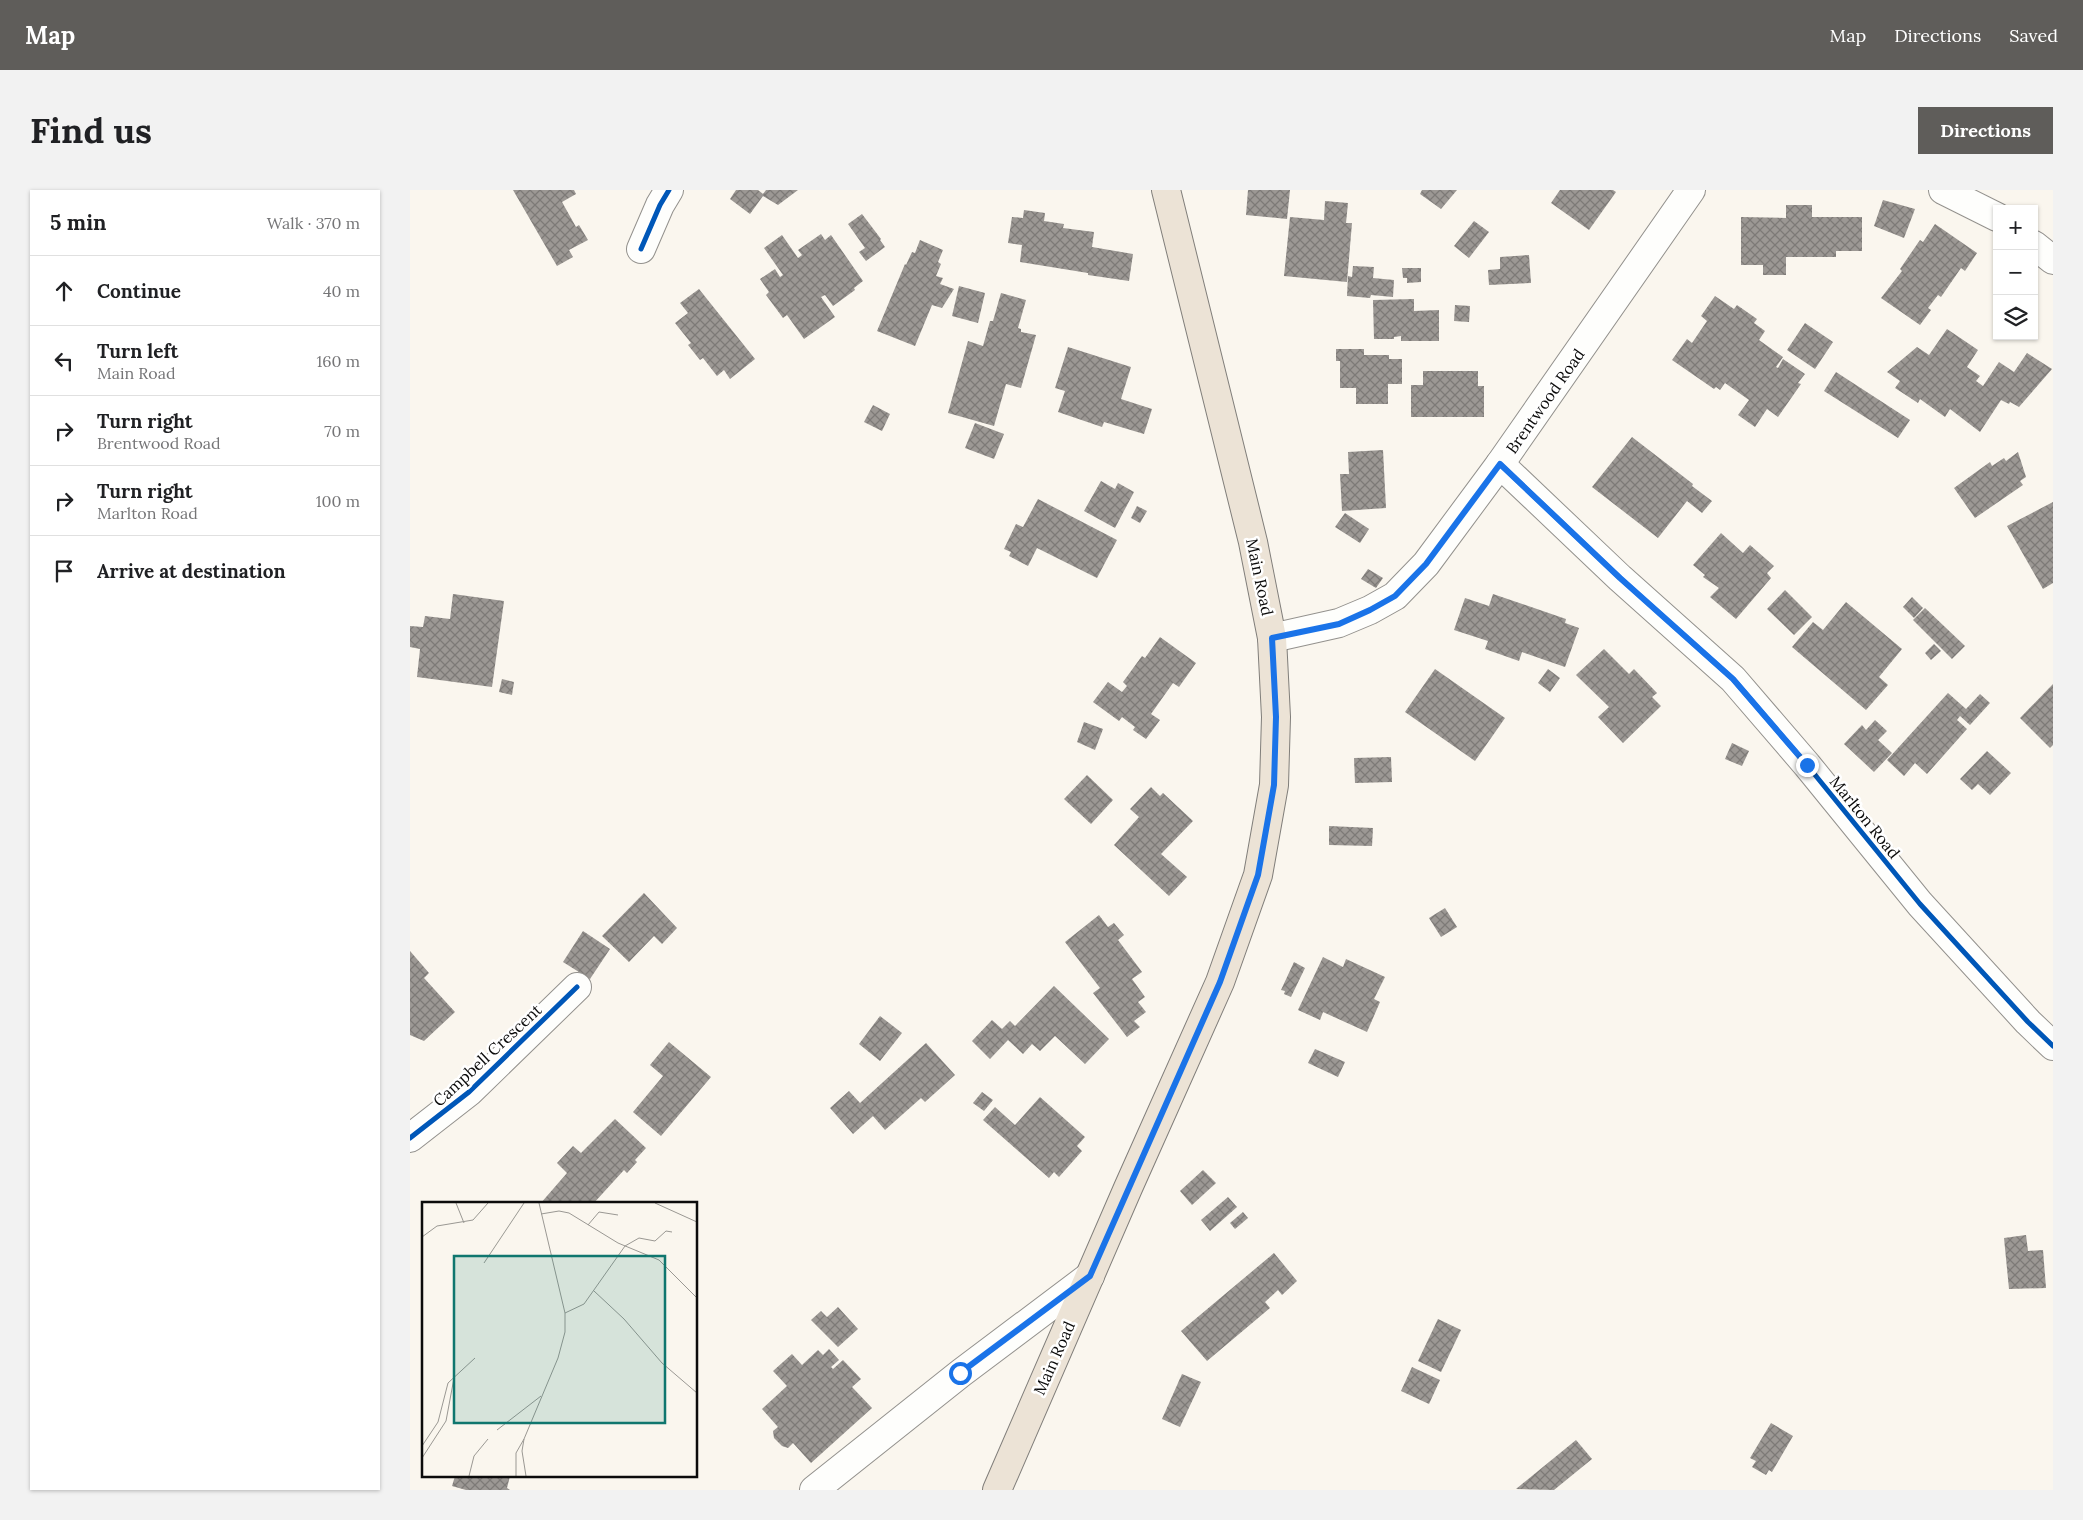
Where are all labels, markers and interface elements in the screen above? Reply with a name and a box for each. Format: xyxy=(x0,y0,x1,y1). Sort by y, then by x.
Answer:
text: Map xyxy=(25,20,75,51)
text: Map xyxy=(1830,24,1866,47)
text: Directions xyxy=(1894,24,1981,47)
text: Saved xyxy=(2009,24,2058,47)
button: Directions xyxy=(1918,107,2053,154)
text: Find us xyxy=(30,108,152,153)
map controls xyxy=(1993,205,2038,340)
button: + xyxy=(1993,205,2038,250)
text: 5 min xyxy=(50,209,106,236)
text: Walk · 370 m xyxy=(267,213,360,233)
button: − xyxy=(1993,250,2038,295)
icon: ahead xyxy=(50,277,78,305)
text: Continue xyxy=(97,279,181,303)
text: 40 m xyxy=(323,281,360,301)
button: layers xyxy=(1993,295,2038,340)
text: Turn left xyxy=(97,339,178,363)
street label: Brentwood Road xyxy=(1501,344,1589,457)
icon: left xyxy=(50,347,78,375)
text: 160 m xyxy=(316,351,360,371)
text: Main Road xyxy=(97,363,175,383)
text: Turn right xyxy=(97,409,193,433)
icon: right xyxy=(50,417,78,445)
text: 70 m xyxy=(324,421,360,441)
text: Brentwood Road xyxy=(97,433,221,453)
text: Turn right xyxy=(97,479,193,503)
icon: right xyxy=(50,487,78,515)
text: 100 m xyxy=(316,491,360,511)
text: Marlton Road xyxy=(97,503,198,523)
street label: Main Road xyxy=(1242,537,1278,618)
icon: arrive xyxy=(50,557,78,585)
text: Arrive at destination xyxy=(97,559,286,583)
route end xyxy=(1796,754,1819,777)
street label: Marlton Road xyxy=(1826,772,1905,863)
street label: Campbell Crescent xyxy=(429,999,546,1110)
inset map xyxy=(422,1202,698,1478)
street label: Main Road xyxy=(1029,1318,1079,1398)
route start xyxy=(949,1362,972,1385)

